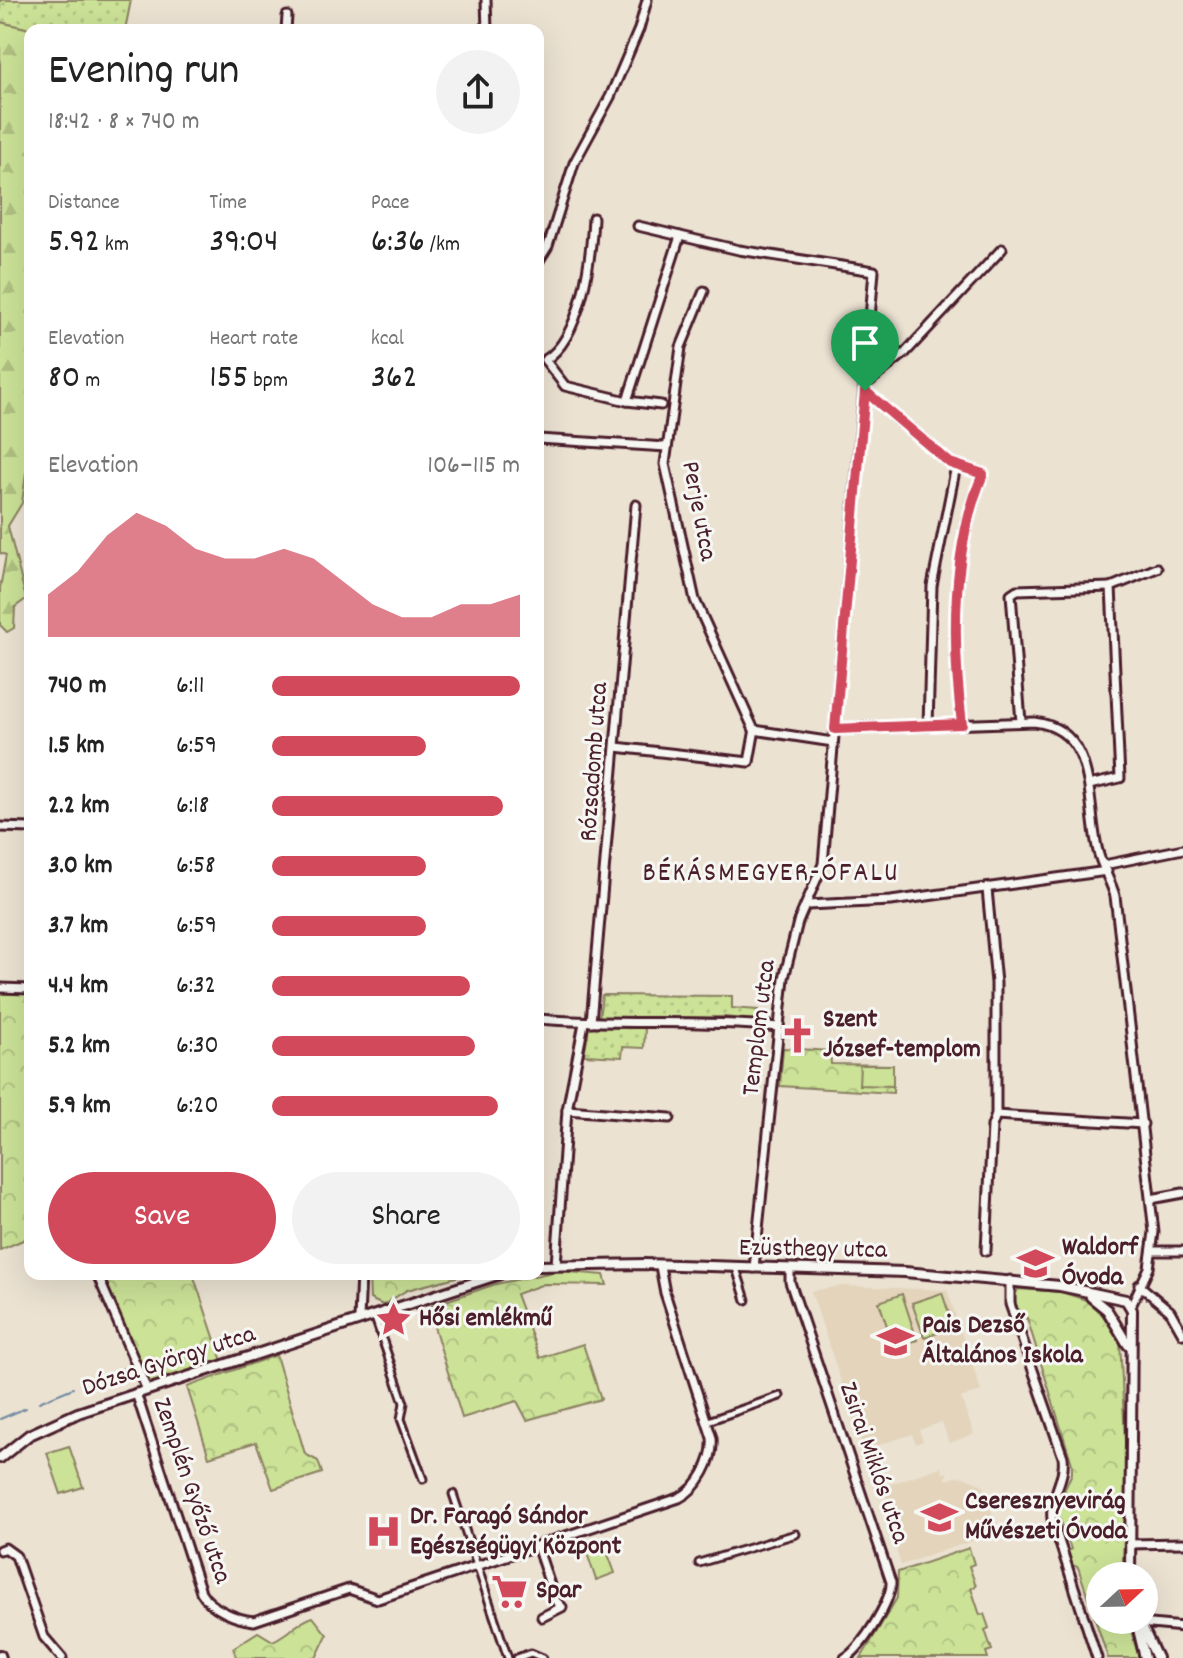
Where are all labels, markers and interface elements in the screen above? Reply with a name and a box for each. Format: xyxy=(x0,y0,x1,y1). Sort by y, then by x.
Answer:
text: Evening run xyxy=(48,42,239,105)
button: share xyxy=(436,50,520,134)
text: 18:42 · 8 × 740 m xyxy=(48,104,200,141)
text: Distance xyxy=(48,188,120,219)
text: Time xyxy=(209,188,247,219)
text: Pace xyxy=(371,188,410,219)
text: 5.92 xyxy=(48,219,100,268)
text: 39:04 xyxy=(209,219,278,268)
text: 6:36 xyxy=(371,219,425,268)
text: km xyxy=(100,230,129,261)
text: /km xyxy=(425,230,460,261)
pin xyxy=(831,309,899,391)
icon: arrive xyxy=(843,321,887,365)
text: Elevation xyxy=(48,324,125,355)
text: Heart rate xyxy=(209,324,298,355)
text: kcal xyxy=(371,324,404,355)
text: 80 xyxy=(48,355,80,404)
text: 155 xyxy=(209,355,248,404)
text: 362 xyxy=(371,355,417,404)
text: m xyxy=(80,366,100,397)
text: bpm xyxy=(248,366,288,397)
text: Elevation xyxy=(48,448,138,485)
text: 106–115 m xyxy=(427,448,520,485)
street label: Perje utca xyxy=(670,458,726,565)
text: 740 m xyxy=(48,668,107,705)
text: 6:11 xyxy=(176,668,204,705)
street label: Rózsadomb utca xyxy=(571,680,619,843)
text: 1.5 km xyxy=(48,728,105,765)
text: 6:59 xyxy=(176,728,217,765)
text: 2.2 km xyxy=(48,788,110,825)
text: 6:18 xyxy=(176,788,209,825)
text: 3.0 km xyxy=(48,848,113,885)
text: 6:58 xyxy=(176,848,216,885)
district label: BÉKÁSMEGYER-ÓFALU xyxy=(642,855,900,895)
text: 3.7 km xyxy=(48,908,108,945)
text: 6:59 xyxy=(176,908,217,945)
street label: Templom utca xyxy=(733,957,787,1098)
text: 4.4 km xyxy=(48,968,108,1005)
text: 6:32 xyxy=(176,968,216,1005)
place label: Szent József-templom xyxy=(823,1002,981,1069)
church icon: Szent József-templom xyxy=(778,1016,816,1054)
text: 5.2 km xyxy=(48,1028,110,1065)
text: 6:30 xyxy=(176,1028,219,1065)
text: 5.9 km xyxy=(48,1088,111,1125)
text: 6:20 xyxy=(176,1088,219,1125)
button: Save xyxy=(48,1172,276,1264)
button: Share xyxy=(292,1172,520,1264)
street label: Ezüsthegy utca xyxy=(739,1230,888,1270)
place label: Waldorf Óvoda xyxy=(1062,1230,1140,1297)
school or university icon: Waldorf Óvoda xyxy=(1017,1244,1055,1282)
place icon: Hősi emlékmű xyxy=(374,1300,412,1338)
place label: Hősi emlékmű xyxy=(419,1301,553,1338)
place label: Pais Dezső Általános Iskola xyxy=(922,1308,1083,1375)
street label: Dózsa György utca xyxy=(78,1316,261,1407)
school or university icon: Pais Dezső Általános Iskola xyxy=(877,1322,915,1360)
street label: Zsirai Miklós utca xyxy=(828,1377,918,1549)
street label: Zemplén Győző utca xyxy=(142,1393,240,1590)
place label: Cseresznyevirág Művészeti Óvoda xyxy=(965,1484,1128,1551)
school or university icon: Cseresznyevirág Művészeti Óvoda xyxy=(920,1498,958,1536)
place label: Dr. Faragó Sándor Egészségügyi Központ xyxy=(410,1499,622,1566)
hospital icon: Dr. Faragó Sándor Egészségügyi Központ xyxy=(365,1513,403,1551)
north arrow xyxy=(1086,1562,1158,1634)
map controls xyxy=(1086,1562,1158,1634)
supermarket icon: Spar xyxy=(491,1572,529,1610)
place label: Spar xyxy=(536,1573,582,1610)

